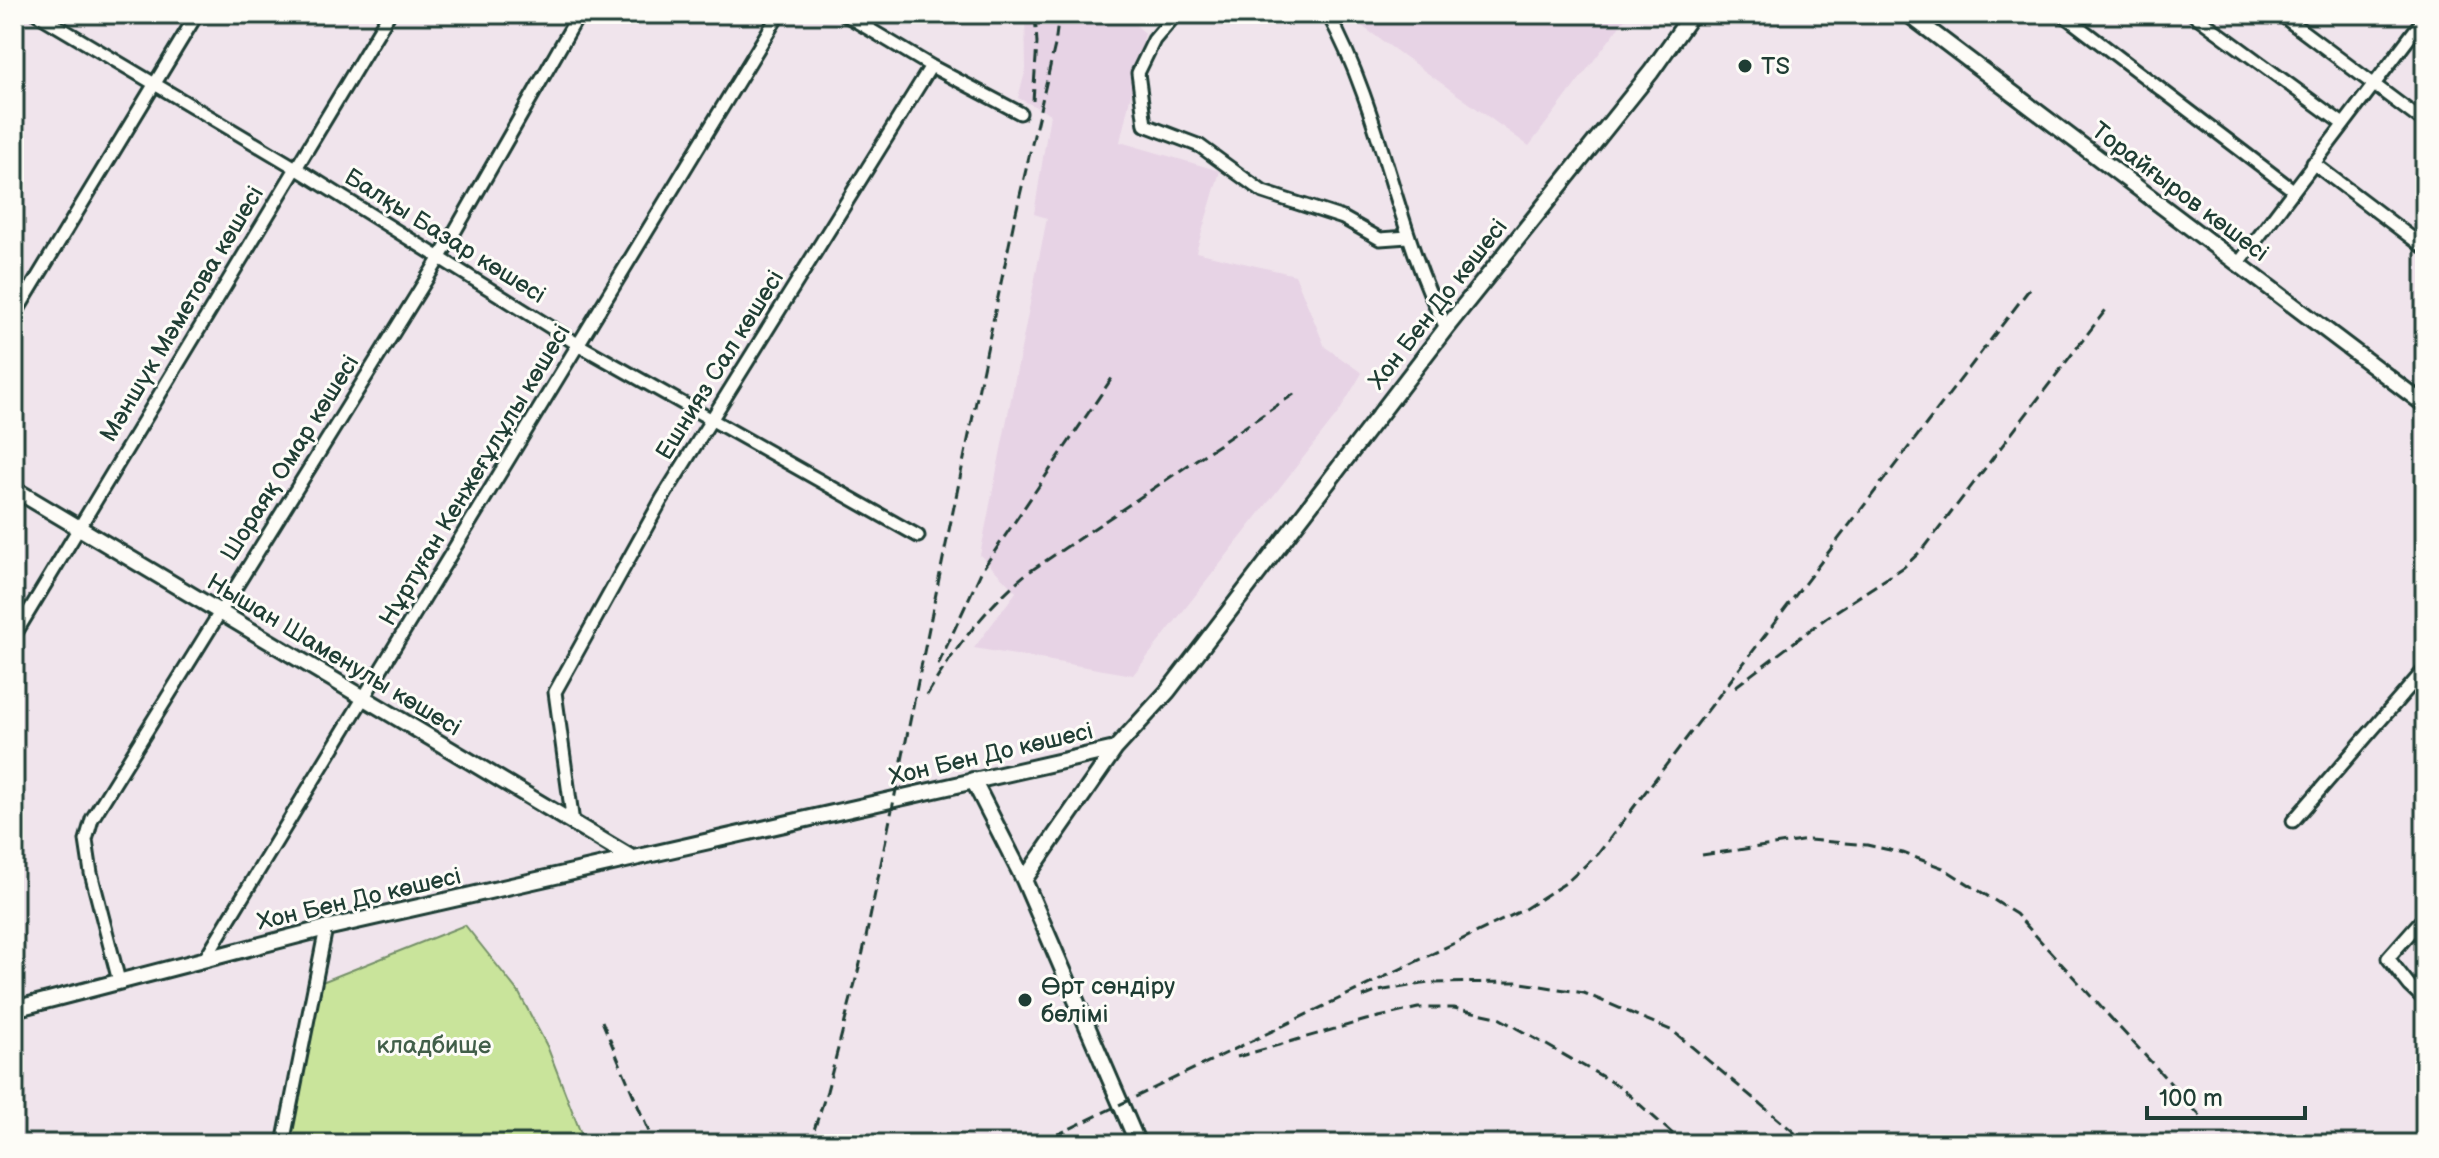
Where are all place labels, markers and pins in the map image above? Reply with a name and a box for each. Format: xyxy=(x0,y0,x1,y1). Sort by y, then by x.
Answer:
place label: TS xyxy=(1761,52,1790,81)
marker: TS xyxy=(1736,57,1754,75)
place label: Өрт сөндіру бөлімі xyxy=(1041,972,1175,1029)
marker: Өрт сөндіру бөлімі xyxy=(1016,991,1034,1009)

